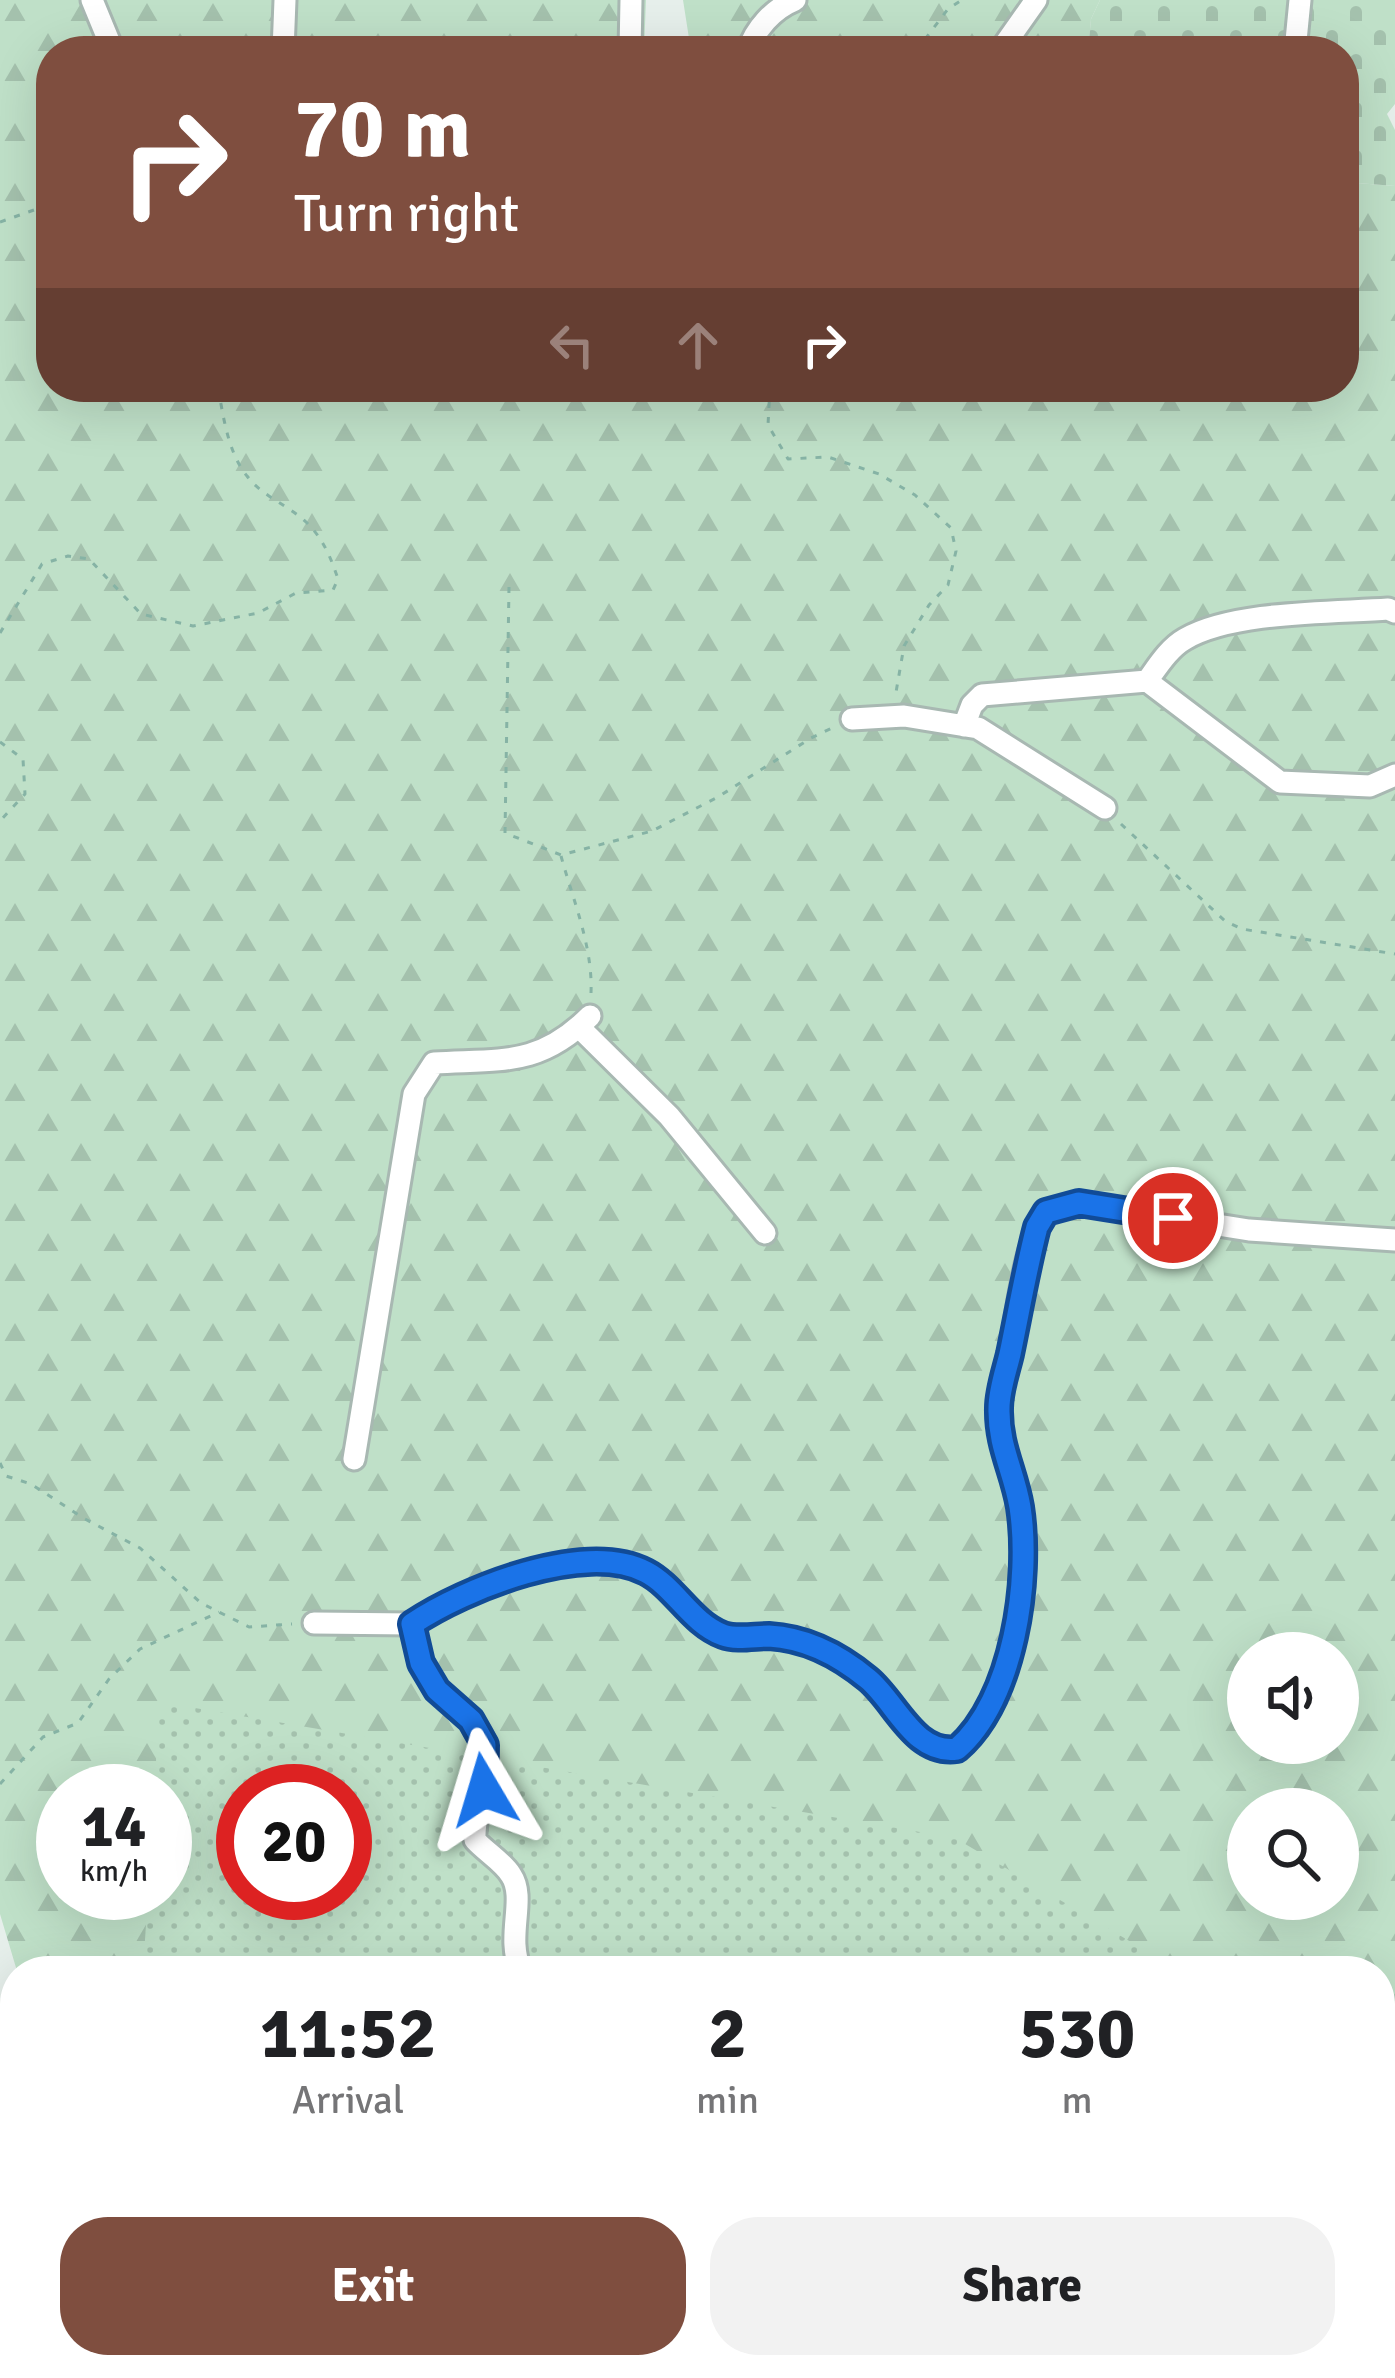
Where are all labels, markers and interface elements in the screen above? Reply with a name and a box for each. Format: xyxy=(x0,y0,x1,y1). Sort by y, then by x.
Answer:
text: 70 m xyxy=(294,77,471,181)
icon: right xyxy=(96,84,252,240)
text: Turn right xyxy=(294,180,519,247)
icon: left xyxy=(539,312,605,378)
icon: ahead xyxy=(665,312,731,378)
icon: right xyxy=(791,312,857,378)
pin xyxy=(1122,1167,1224,1269)
icon: arrive xyxy=(1140,1185,1206,1251)
map controls xyxy=(1227,1632,1359,1920)
button: sound xyxy=(1227,1632,1359,1764)
position arrow xyxy=(421,1727,547,1853)
speed limit sign: 20 xyxy=(216,1764,372,1920)
button: search xyxy=(1227,1788,1359,1920)
text: 14 xyxy=(82,1790,146,1864)
text: km/h xyxy=(80,1853,148,1890)
text: 11:52 xyxy=(260,1989,436,2078)
text: 2 xyxy=(708,1989,747,2078)
text: 530 xyxy=(1019,1989,1135,2078)
text: Arrival xyxy=(292,2076,404,2124)
text: min xyxy=(696,2076,759,2124)
text: m xyxy=(1061,2076,1093,2124)
button: Exit xyxy=(60,2217,686,2355)
button: Share xyxy=(710,2217,1335,2355)

